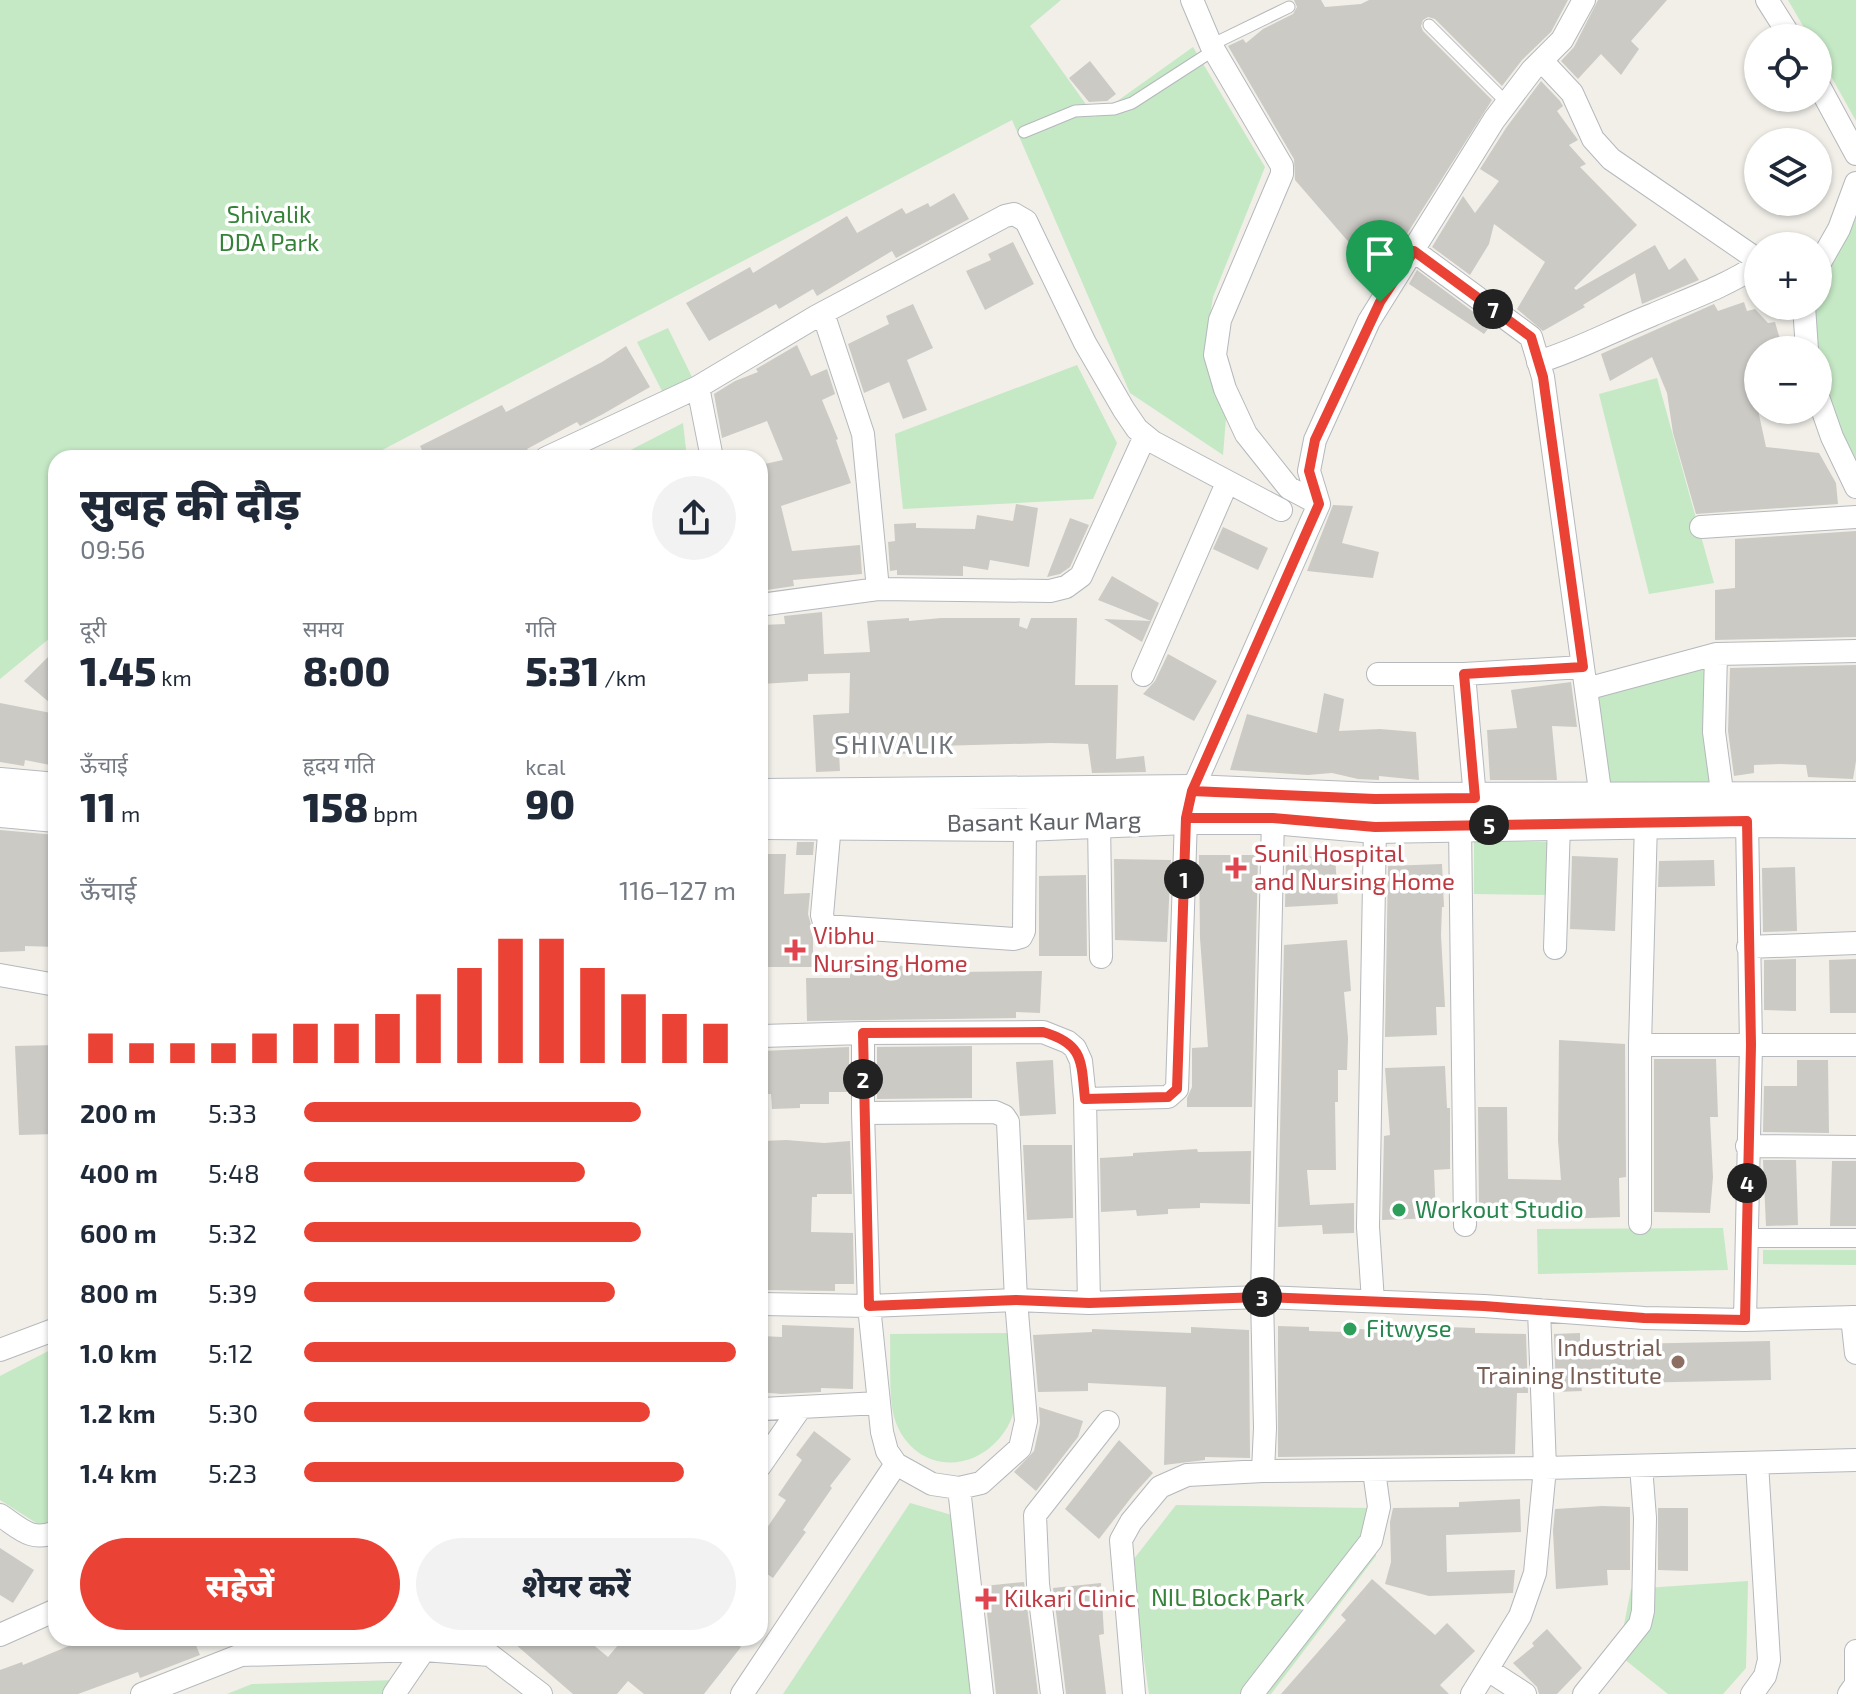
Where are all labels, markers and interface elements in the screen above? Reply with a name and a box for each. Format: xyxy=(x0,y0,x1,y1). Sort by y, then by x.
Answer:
map controls xyxy=(1744,24,1832,424)
button: locate xyxy=(1744,24,1832,112)
button: layers xyxy=(1744,128,1832,216)
park label: Shivalik DDA Park xyxy=(219,199,319,256)
pin xyxy=(1346,220,1414,302)
icon: arrive xyxy=(1358,232,1402,276)
button: + xyxy=(1744,232,1832,320)
pin: 7 xyxy=(1473,289,1513,329)
text: 7 xyxy=(1487,296,1499,322)
button: − xyxy=(1744,336,1832,424)
text: सुबह की दौड़ xyxy=(80,476,300,529)
button: share xyxy=(652,476,736,560)
text: 09:56 xyxy=(80,533,146,564)
text: दूरी xyxy=(80,615,106,641)
text: समय xyxy=(303,615,343,641)
text: गति xyxy=(525,615,556,641)
text: 1.45 xyxy=(80,646,156,694)
text: 8:00 xyxy=(303,646,390,694)
text: 5:31 xyxy=(525,646,599,694)
text: km xyxy=(156,664,192,690)
text: /km xyxy=(599,664,646,690)
district label: SHIVALIK xyxy=(834,728,956,759)
text: ऊँचाई xyxy=(80,751,128,777)
text: हृदय गति xyxy=(303,751,375,777)
text: kcal xyxy=(525,753,566,779)
text: 90 xyxy=(525,779,575,827)
text: 11 xyxy=(80,782,116,830)
text: 158 xyxy=(303,782,368,830)
text: m xyxy=(116,800,140,826)
text: bpm xyxy=(368,800,418,826)
street label: Basant Kaur Marg xyxy=(946,804,1141,837)
pin: 5 xyxy=(1469,805,1509,845)
text: 5 xyxy=(1483,812,1495,838)
place label: Sunil Hospital and Nursing Home xyxy=(1254,838,1455,895)
marker: Sunil Hospital and Nursing Home xyxy=(1225,857,1247,879)
pin: 1 xyxy=(1164,859,1204,899)
text: 1 xyxy=(1179,866,1189,892)
text: ऊँचाई xyxy=(80,874,136,905)
text: 116–127 m xyxy=(619,874,736,905)
place label: Vibhu Nursing Home xyxy=(813,920,968,977)
marker: Vibhu Nursing Home xyxy=(784,939,806,961)
pin: 2 xyxy=(843,1059,883,1099)
text: 2 xyxy=(857,1066,869,1092)
text: 200 m xyxy=(80,1097,156,1128)
text: 5:33 xyxy=(208,1097,257,1128)
text: 400 m xyxy=(80,1157,158,1188)
text: 5:48 xyxy=(208,1157,260,1188)
pin: 4 xyxy=(1727,1163,1767,1203)
text: 4 xyxy=(1740,1170,1754,1196)
place label: Workout Studio xyxy=(1415,1194,1584,1223)
marker: Workout Studio xyxy=(1390,1201,1408,1219)
text: 600 m xyxy=(80,1217,157,1248)
text: 5:32 xyxy=(208,1217,257,1248)
text: 800 m xyxy=(80,1277,158,1308)
text: 5:39 xyxy=(208,1277,257,1308)
pin: 3 xyxy=(1242,1277,1282,1317)
text: 3 xyxy=(1256,1284,1268,1310)
place label: Fitwyse xyxy=(1366,1313,1452,1342)
marker: Fitwyse xyxy=(1341,1320,1359,1338)
place label: Industrial Training Institute xyxy=(1477,1332,1662,1389)
text: 1.0 km xyxy=(80,1337,157,1368)
text: 5:12 xyxy=(208,1337,253,1368)
marker: Industrial Training Institute xyxy=(1669,1353,1687,1371)
text: 1.2 km xyxy=(80,1397,156,1428)
text: 5:30 xyxy=(208,1397,258,1428)
text: 1.4 km xyxy=(80,1457,157,1488)
text: 5:23 xyxy=(208,1457,257,1488)
button: सहेजें xyxy=(80,1538,400,1630)
button: शेयर करें xyxy=(416,1538,736,1630)
park label: NIL Block Park xyxy=(1151,1582,1305,1611)
place label: Kilkari Clinic xyxy=(1004,1583,1136,1612)
marker: Kilkari Clinic xyxy=(975,1588,997,1610)

